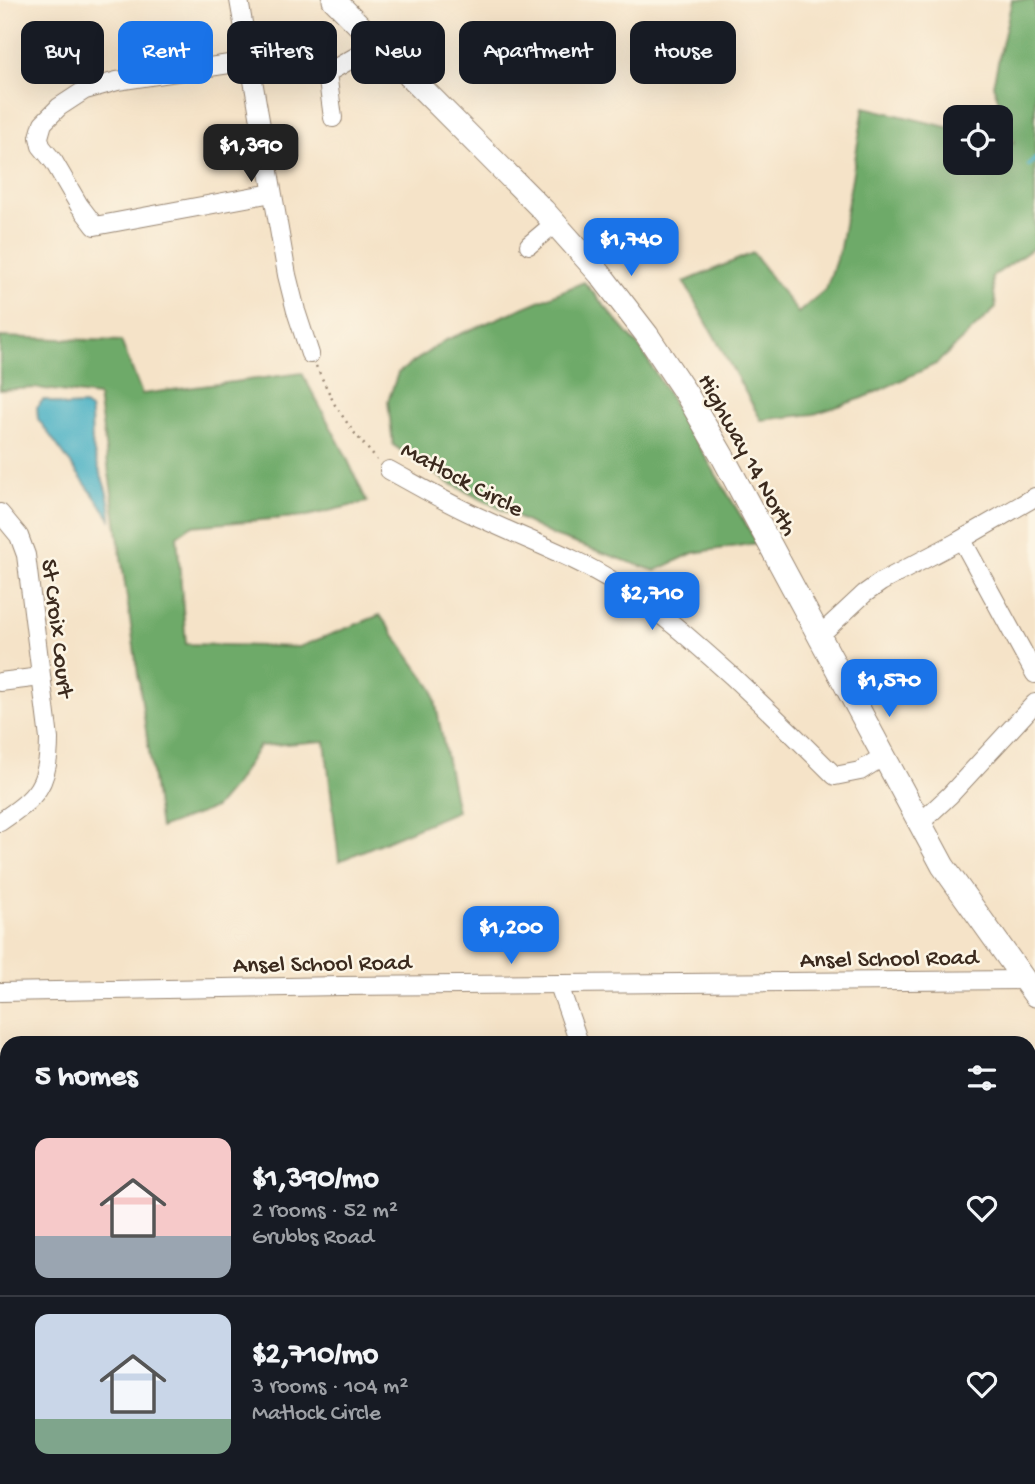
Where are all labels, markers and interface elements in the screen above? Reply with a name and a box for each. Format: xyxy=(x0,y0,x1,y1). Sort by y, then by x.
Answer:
chip: Buy xyxy=(21,21,104,84)
chip: Rent xyxy=(118,21,213,84)
chip: Filters xyxy=(227,21,337,84)
chip: New xyxy=(351,21,445,84)
chip: Apartment xyxy=(459,21,616,84)
chip: House xyxy=(630,21,736,84)
map controls xyxy=(943,105,1013,175)
button: locate xyxy=(943,105,1013,175)
pin: $1,390 xyxy=(194,124,308,184)
text: $1,390 xyxy=(219,133,283,160)
pin: $1,740 xyxy=(574,218,688,278)
text: $1,740 xyxy=(600,227,662,254)
street label: Highway 14 North xyxy=(689,370,803,542)
street label: Matlock Circle xyxy=(395,437,528,526)
street label: St Croix Court xyxy=(33,558,79,701)
pin: $2,710 xyxy=(595,572,709,632)
text: $2,710 xyxy=(620,581,684,608)
pin: $1,570 xyxy=(832,660,946,719)
text: $1,570 xyxy=(857,668,921,695)
pin: $1,200 xyxy=(454,906,568,966)
text: $1,200 xyxy=(479,915,543,942)
street label: Ansel School Road xyxy=(800,944,980,977)
street label: Ansel School Road xyxy=(233,949,413,982)
icon: filters xyxy=(963,1059,1001,1097)
text: 5 homes xyxy=(35,1061,137,1096)
text: $1,390/mo xyxy=(252,1163,379,1198)
icon: home xyxy=(91,1166,175,1250)
icon: heart xyxy=(963,1189,1001,1227)
text: 2 rooms · 52 m² xyxy=(252,1198,398,1225)
text: Grubbs Road xyxy=(252,1225,374,1252)
text: $2,710/mo xyxy=(252,1339,378,1374)
icon: home xyxy=(91,1342,175,1426)
icon: heart xyxy=(963,1365,1001,1403)
text: 3 rooms · 104 m² xyxy=(252,1374,408,1401)
text: Matlock Circle xyxy=(252,1401,381,1428)

